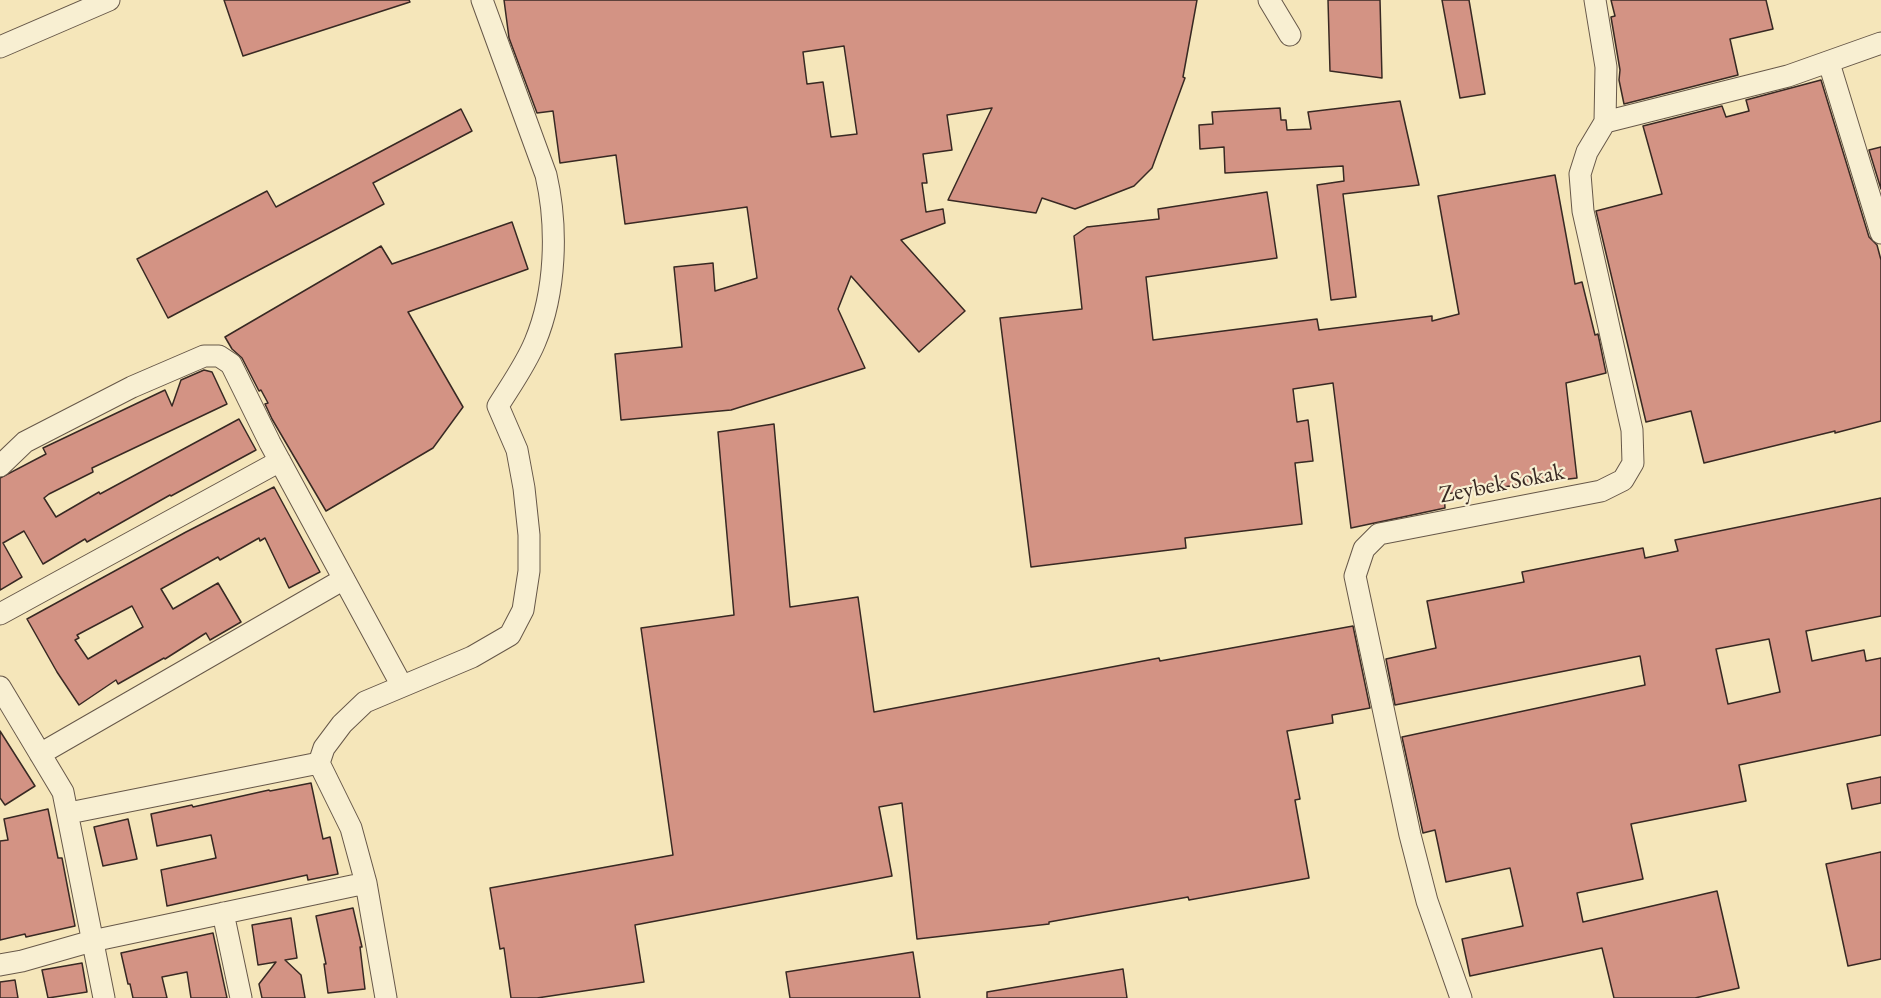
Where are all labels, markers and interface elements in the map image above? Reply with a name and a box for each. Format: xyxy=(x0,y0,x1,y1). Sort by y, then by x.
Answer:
street label: Zeybek Sokak xyxy=(1437,458,1567,510)

